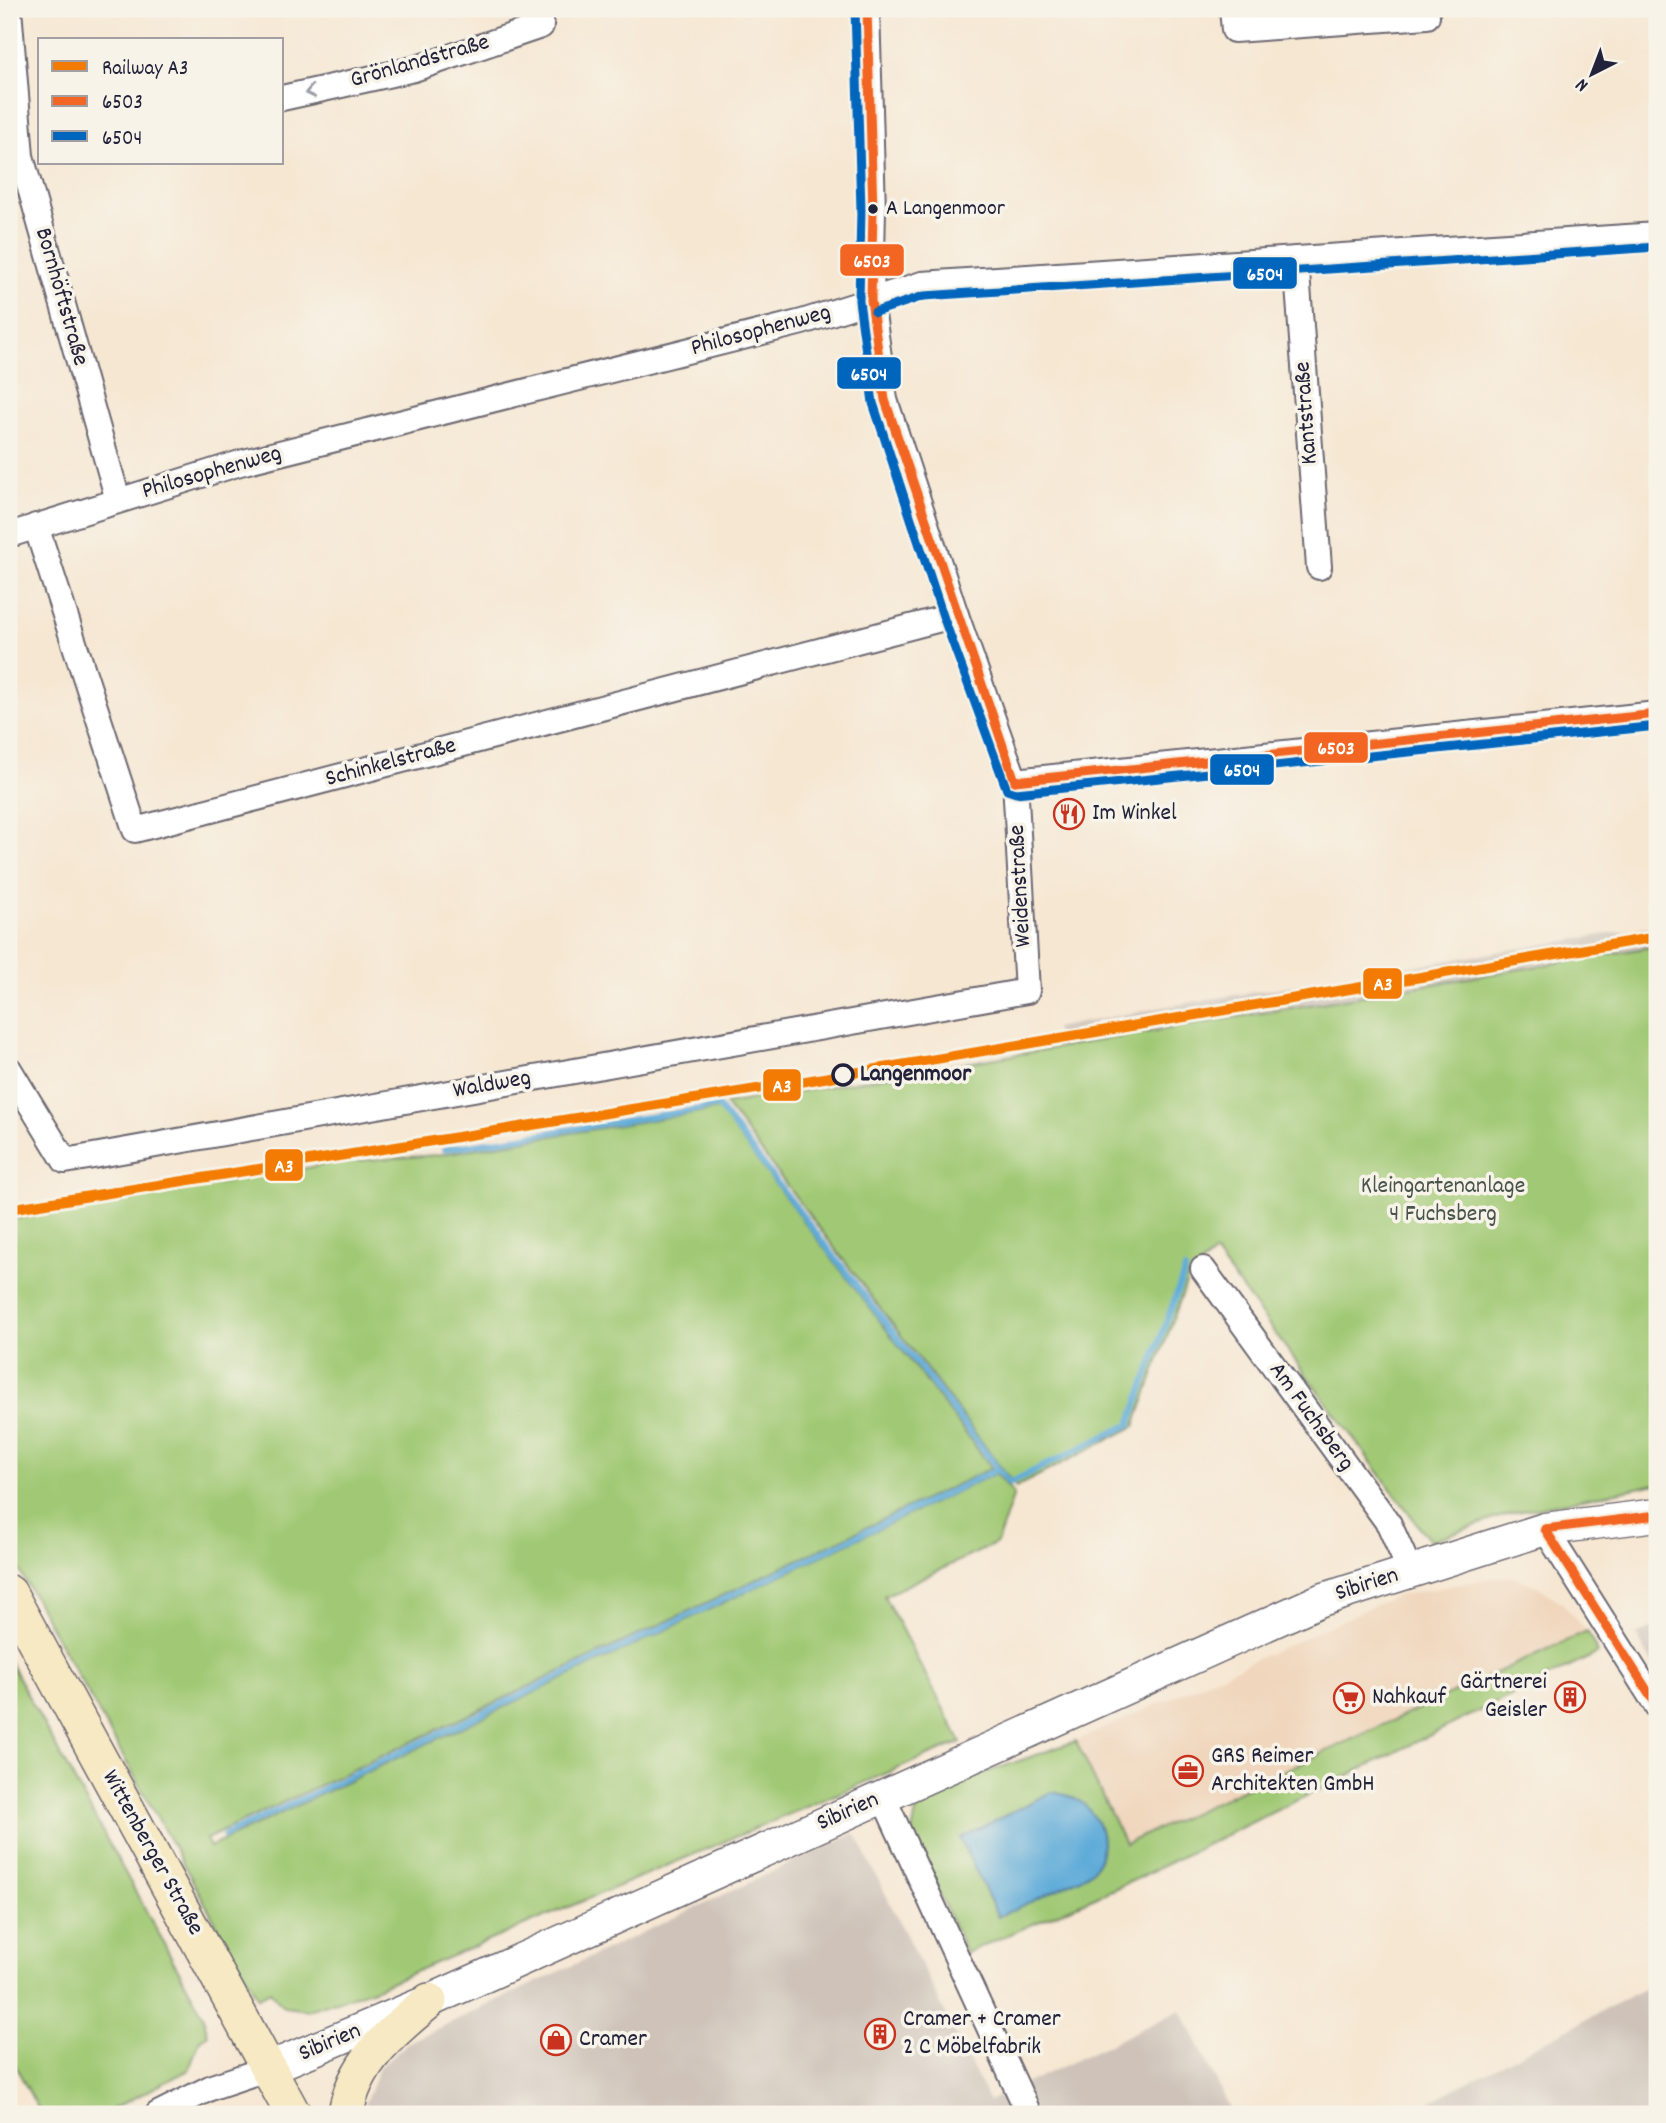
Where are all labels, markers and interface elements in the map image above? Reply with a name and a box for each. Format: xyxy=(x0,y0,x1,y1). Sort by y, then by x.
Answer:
street label: Grönlandstraße xyxy=(346,26,494,98)
legend xyxy=(38,38,284,164)
north arrow xyxy=(1558,38,1628,108)
text: Railway A3 xyxy=(102,55,188,85)
text: N xyxy=(1570,71,1595,97)
one-way arrow xyxy=(305,83,317,98)
text: 6503 xyxy=(102,89,143,119)
text: 6504 xyxy=(102,125,142,155)
place label: A Langenmoor xyxy=(886,194,1006,225)
marker: A Langenmoor xyxy=(866,202,880,216)
street label: Bornhöftstraße xyxy=(25,224,97,370)
line badge: 6503 xyxy=(839,243,905,277)
text: 6503 xyxy=(854,250,890,277)
line badge: 6504 xyxy=(1232,256,1298,290)
text: 6504 xyxy=(1247,263,1283,290)
street label: Philosophenweg xyxy=(687,296,835,366)
line badge: 6504 xyxy=(836,356,902,390)
street label: Kantstraße xyxy=(1286,360,1328,466)
text: 6504 xyxy=(851,363,887,390)
street label: Philosophenweg xyxy=(138,437,286,509)
street label: Schinkelstraße xyxy=(322,729,460,797)
line badge: 6503 xyxy=(1303,731,1369,764)
text: 6503 xyxy=(1318,737,1354,764)
line badge: 6504 xyxy=(1209,753,1275,786)
text: 6504 xyxy=(1224,759,1260,786)
restaurant icon: Im Winkel xyxy=(1052,797,1086,831)
place label: Im Winkel xyxy=(1092,797,1177,831)
street label: Weidenstraße xyxy=(1001,824,1041,948)
line badge: A3 xyxy=(1362,967,1403,1000)
text: A3 xyxy=(1374,973,1392,1000)
place label: Langenmoor xyxy=(860,1058,972,1092)
street label: Waldweg xyxy=(450,1061,534,1109)
marker: Langenmoor xyxy=(832,1064,854,1086)
line badge: A3 xyxy=(762,1068,802,1102)
text: A3 xyxy=(773,1075,791,1102)
line badge: A3 xyxy=(264,1148,304,1182)
text: A3 xyxy=(275,1155,293,1182)
park label: Kleingartenanlage 4 Fuchsberg xyxy=(1361,1170,1525,1232)
street label: Am Fuchsberg xyxy=(1260,1356,1362,1478)
street label: Sibirien xyxy=(1331,1559,1403,1611)
place label: Gärtnerei Geisler xyxy=(1460,1666,1547,1728)
building icon: Gärtnerei Geisler xyxy=(1553,1680,1587,1714)
supermarket icon: Nahkauf xyxy=(1332,1681,1366,1715)
place label: Nahkauf xyxy=(1372,1681,1447,1715)
place label: GRS Reimer Architekten GmbH xyxy=(1211,1740,1375,1802)
office icon: GRS Reimer Architekten GmbH xyxy=(1171,1754,1205,1788)
street label: Wittenberger Straße xyxy=(92,1764,212,1942)
street label: Sibirien xyxy=(812,1783,884,1841)
place label: Cramer + Cramer 2 C Möbelfabrik xyxy=(903,2003,1061,2065)
street label: Sibirien xyxy=(294,2015,366,2071)
building icon: Cramer + Cramer 2 C Möbelfabrik xyxy=(863,2017,897,2051)
shop icon: Cramer xyxy=(539,2023,573,2057)
place label: Cramer xyxy=(579,2023,647,2057)

